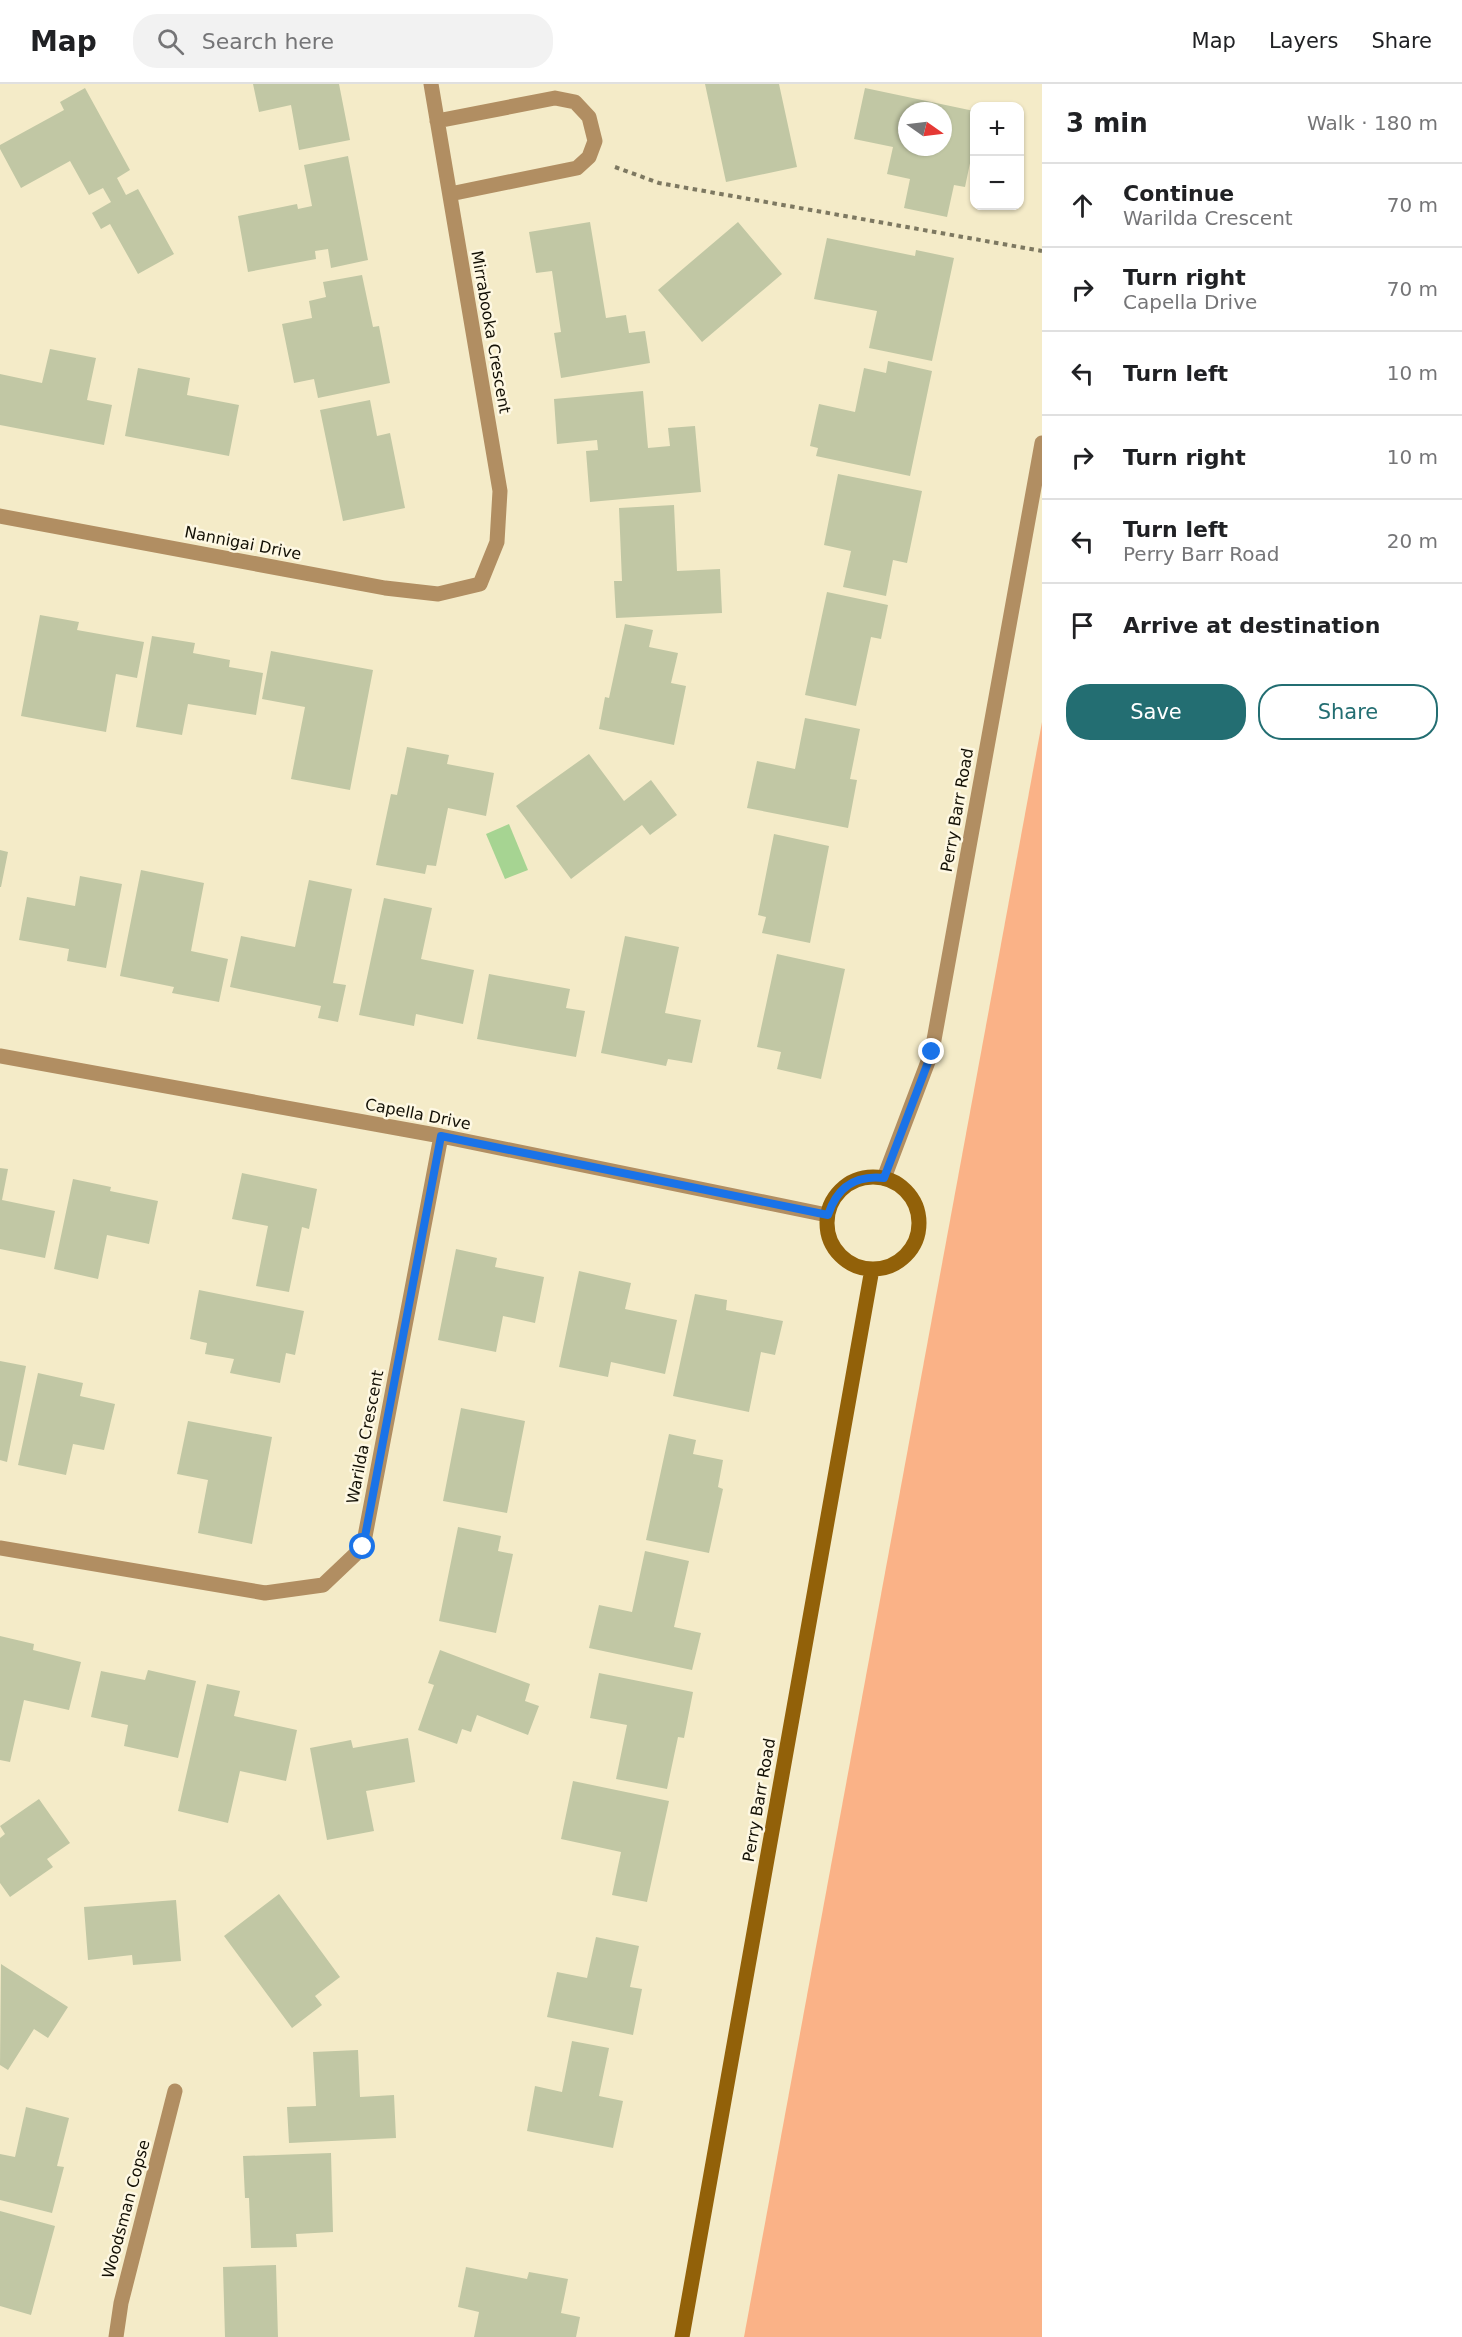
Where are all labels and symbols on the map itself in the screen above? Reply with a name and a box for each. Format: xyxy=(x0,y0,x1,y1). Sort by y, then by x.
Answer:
north arrow xyxy=(898,102,952,156)
street label: Mirrabooka Crescent xyxy=(467,249,515,415)
street label: Nannigai Drive xyxy=(183,522,303,564)
street label: Perry Barr Road xyxy=(937,747,977,873)
route end xyxy=(918,1038,944,1064)
street label: Capella Drive xyxy=(363,1094,473,1134)
street label: Warilda Crescent xyxy=(343,1369,387,1505)
route start xyxy=(349,1533,375,1559)
street label: Perry Barr Road xyxy=(739,1737,779,1863)
street label: Woodsman Copse xyxy=(98,2138,154,2280)

